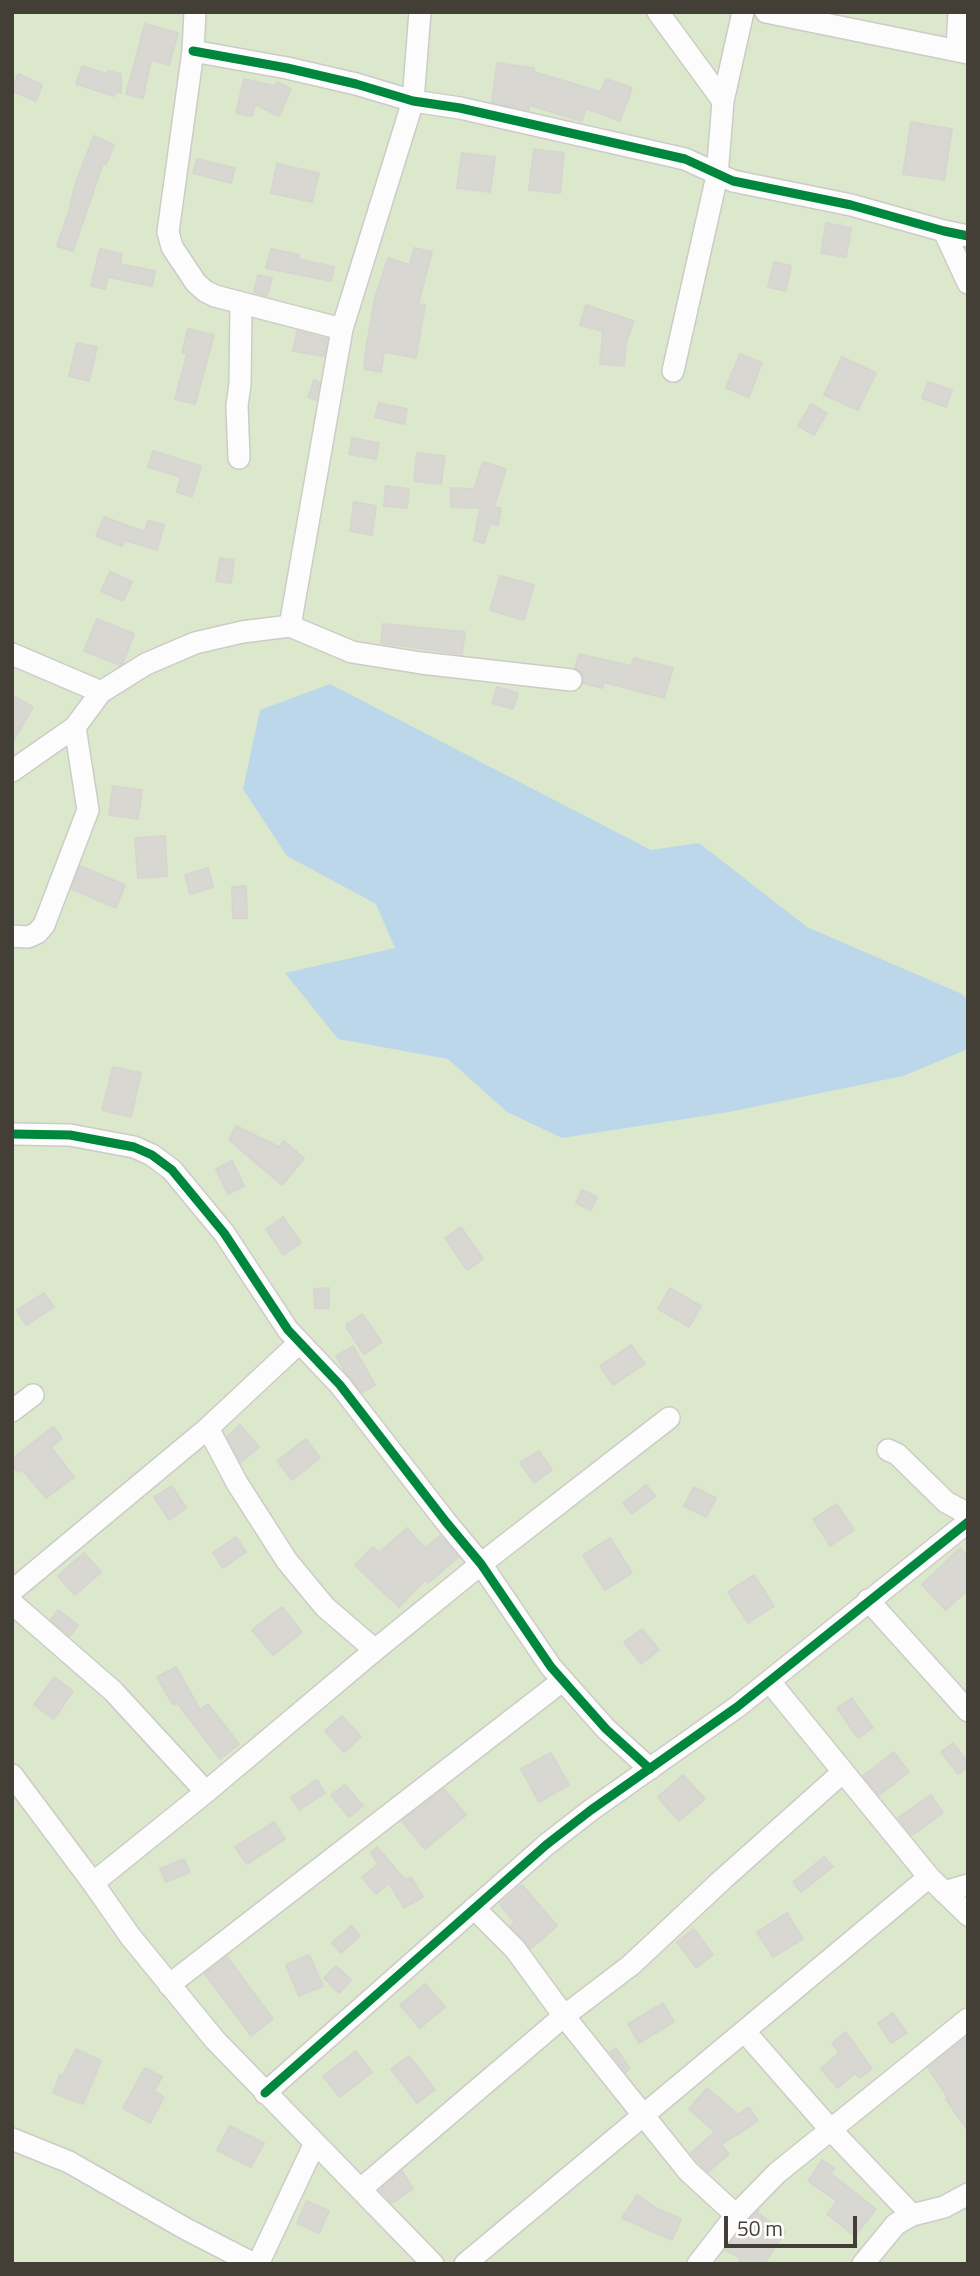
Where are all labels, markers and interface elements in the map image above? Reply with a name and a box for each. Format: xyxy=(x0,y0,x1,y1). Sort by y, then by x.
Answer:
scale bar xyxy=(728,2202,861,2246)
text: 50 m xyxy=(737,2212,783,2244)

